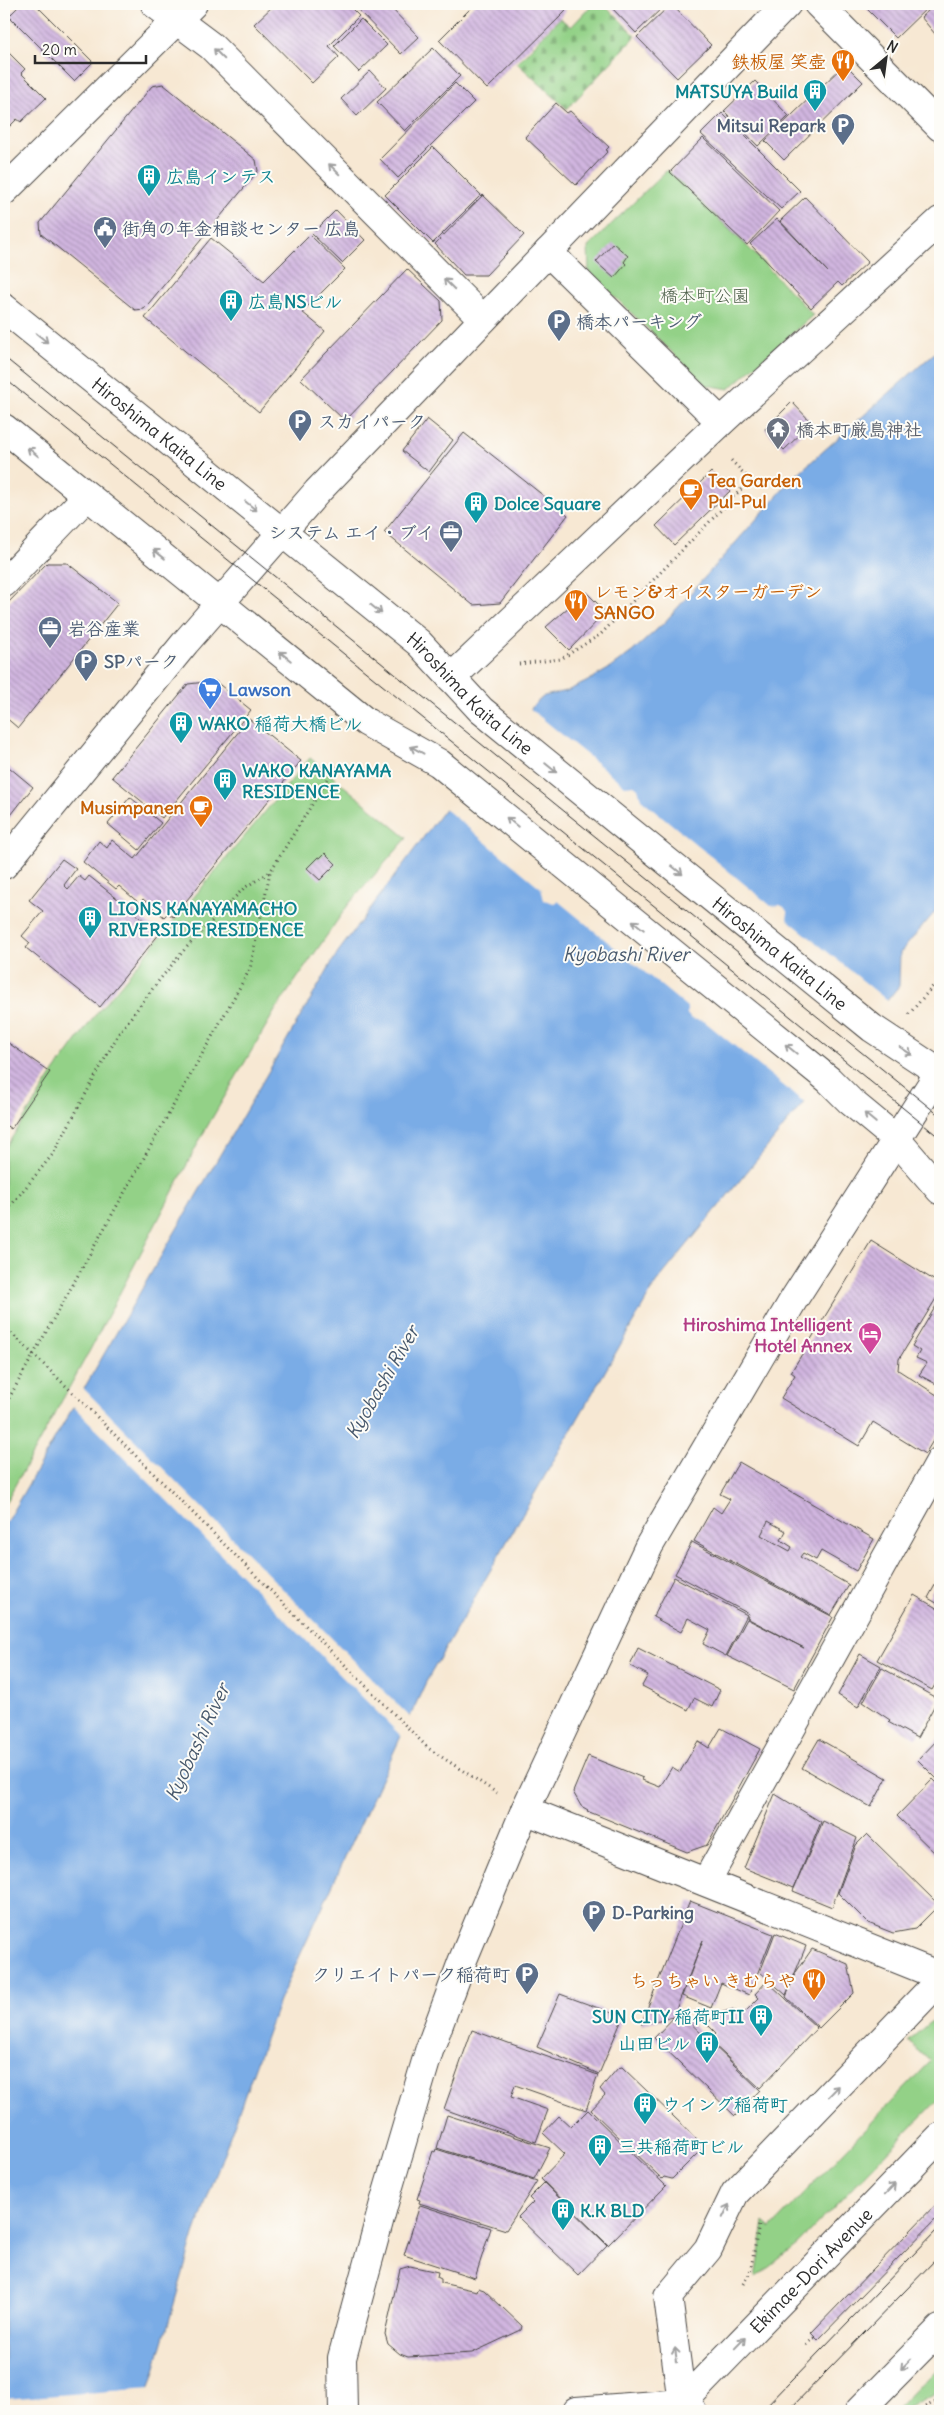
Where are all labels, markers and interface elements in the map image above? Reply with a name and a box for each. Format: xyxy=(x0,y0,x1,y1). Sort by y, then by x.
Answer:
scale bar xyxy=(35,32,146,64)
north arrow xyxy=(862,32,912,82)
text: N xyxy=(884,36,901,57)
text: 20 m xyxy=(42,40,77,59)
one-way arrow xyxy=(213,48,225,61)
restaurant icon: 鉄板屋 笑壺 xyxy=(830,48,856,82)
place label: 鉄板屋 笑壺 xyxy=(732,50,826,73)
building icon: MATSUYA Build xyxy=(802,78,828,112)
place label: MATSUYA Build xyxy=(675,80,798,103)
parking icon: Mitsui Repark xyxy=(830,112,856,146)
place label: Mitsui Repark xyxy=(717,114,826,137)
building icon: 広島インテス xyxy=(136,163,162,197)
one-way arrow xyxy=(328,163,340,175)
place label: 広島インテス xyxy=(166,165,275,188)
public building icon: 街角の年金相談センター 広島 xyxy=(92,215,118,249)
place label: 街角の年金相談センター 広島 xyxy=(122,217,360,240)
one-way arrow xyxy=(442,278,455,290)
park label: 橋本町公園 xyxy=(660,284,750,307)
building icon: 広島NSビル xyxy=(218,288,244,322)
place label: 広島NSビル xyxy=(248,290,342,313)
parking icon: 橋本パーキング xyxy=(546,308,572,342)
place label: 橋本パーキング xyxy=(576,310,702,333)
one-way arrow xyxy=(35,333,48,344)
street label: Hiroshima Kaita Line xyxy=(87,372,232,495)
parking icon: スカイパーク xyxy=(287,408,313,442)
place label: スカイパーク xyxy=(318,410,426,433)
temple icon: 橋本町厳島神社 xyxy=(765,416,791,450)
place label: 橋本町厳島神社 xyxy=(796,418,922,441)
one-way arrow xyxy=(26,446,39,458)
place label: Tea Garden Pul-Pul xyxy=(708,469,802,513)
cafe icon: Tea Garden Pul-Pul xyxy=(678,477,704,511)
building icon: Dolce Square xyxy=(463,490,489,524)
place label: Dolce Square xyxy=(494,492,601,515)
one-way arrow xyxy=(244,500,257,511)
office icon: システム エイ・ブイ xyxy=(438,519,464,553)
place label: システム エイ・ブイ xyxy=(269,521,434,544)
one-way arrow xyxy=(153,548,166,559)
place label: レモン&オイスターガーデン SANGO xyxy=(594,580,822,624)
restaurant icon: レモン&オイスターガーデン SANGO xyxy=(563,588,589,622)
one-way arrow xyxy=(370,603,383,614)
office icon: 岩谷産業 xyxy=(37,615,63,649)
place label: 岩谷産業 xyxy=(68,617,140,640)
street label: Hiroshima Kaita Line xyxy=(402,627,538,759)
parking icon: SPパーク xyxy=(73,648,99,682)
place label: SPパーク xyxy=(104,650,179,673)
one-way arrow xyxy=(279,651,292,662)
supermarket icon: Lawson xyxy=(197,676,223,710)
place label: Lawson xyxy=(228,678,291,701)
building icon: WAKO 稲荷大橋ビル xyxy=(168,710,194,744)
place label: WAKO 稲荷大橋ビル xyxy=(198,712,362,735)
one-way arrow xyxy=(411,745,425,755)
place label: WAKO KANAYAMA RESIDENCE xyxy=(242,759,392,803)
one-way arrow xyxy=(544,762,557,773)
building icon: WAKO KANAYAMA RESIDENCE xyxy=(212,767,238,801)
cafe icon: Musimpanen xyxy=(188,794,214,828)
place label: Musimpanen xyxy=(80,796,185,819)
one-way arrow xyxy=(506,817,519,828)
one-way arrow xyxy=(670,865,683,876)
street label: Hiroshima Kaita Line xyxy=(708,891,852,1015)
place label: LIONS KANAYAMACHO RIVERSIDE RESIDENCE xyxy=(108,897,304,941)
building icon: LIONS KANAYAMACHO RIVERSIDE RESIDENCE xyxy=(77,905,103,939)
one-way arrow xyxy=(632,919,645,930)
water label: Kyobashi River xyxy=(563,942,691,966)
one-way arrow xyxy=(785,1044,798,1055)
one-way arrow xyxy=(899,1046,913,1056)
one-way arrow xyxy=(864,1112,877,1123)
place label: Hiroshima Intelligent Hotel Annex xyxy=(683,1313,853,1357)
water label: Kyobashi River xyxy=(340,1319,425,1443)
hotel icon: Hiroshima Intelligent Hotel Annex xyxy=(857,1321,883,1355)
water label: Kyobashi River xyxy=(159,1678,236,1804)
parking icon: D-Parking xyxy=(581,1899,607,1933)
place label: D-Parking xyxy=(612,1901,694,1924)
parking icon: クリエイトパーク稲荷町 xyxy=(514,1961,540,1995)
place label: クリエイトパーク稲荷町 xyxy=(312,1963,510,1986)
restaurant icon: ちっちゃい きむらや xyxy=(801,1967,827,2001)
place label: ちっちゃい きむらや xyxy=(630,1969,796,1992)
building icon: SUN CITY 稲荷町II xyxy=(748,2003,774,2037)
place label: SUN CITY 稲荷町II xyxy=(592,2005,744,2028)
building icon: 山田ビル xyxy=(694,2030,720,2064)
place label: 山田ビル xyxy=(618,2032,690,2055)
one-way arrow xyxy=(828,2084,840,2097)
building icon: ウイング稲荷町 xyxy=(632,2091,658,2125)
place label: ウイング稲荷町 xyxy=(662,2093,788,2116)
building icon: 三共稲荷町ビル xyxy=(587,2133,613,2167)
place label: 三共稲荷町ビル xyxy=(618,2135,744,2158)
one-way arrow xyxy=(884,2182,896,2195)
building icon: K.K BLD xyxy=(550,2197,576,2231)
place label: K.K BLD xyxy=(580,2199,645,2222)
street label: Ekimae-Dori Avenue xyxy=(745,2203,877,2338)
one-way arrow xyxy=(722,2204,731,2219)
one-way arrow xyxy=(734,2336,746,2349)
one-way arrow xyxy=(670,2347,680,2363)
one-way arrow xyxy=(900,2357,912,2370)

